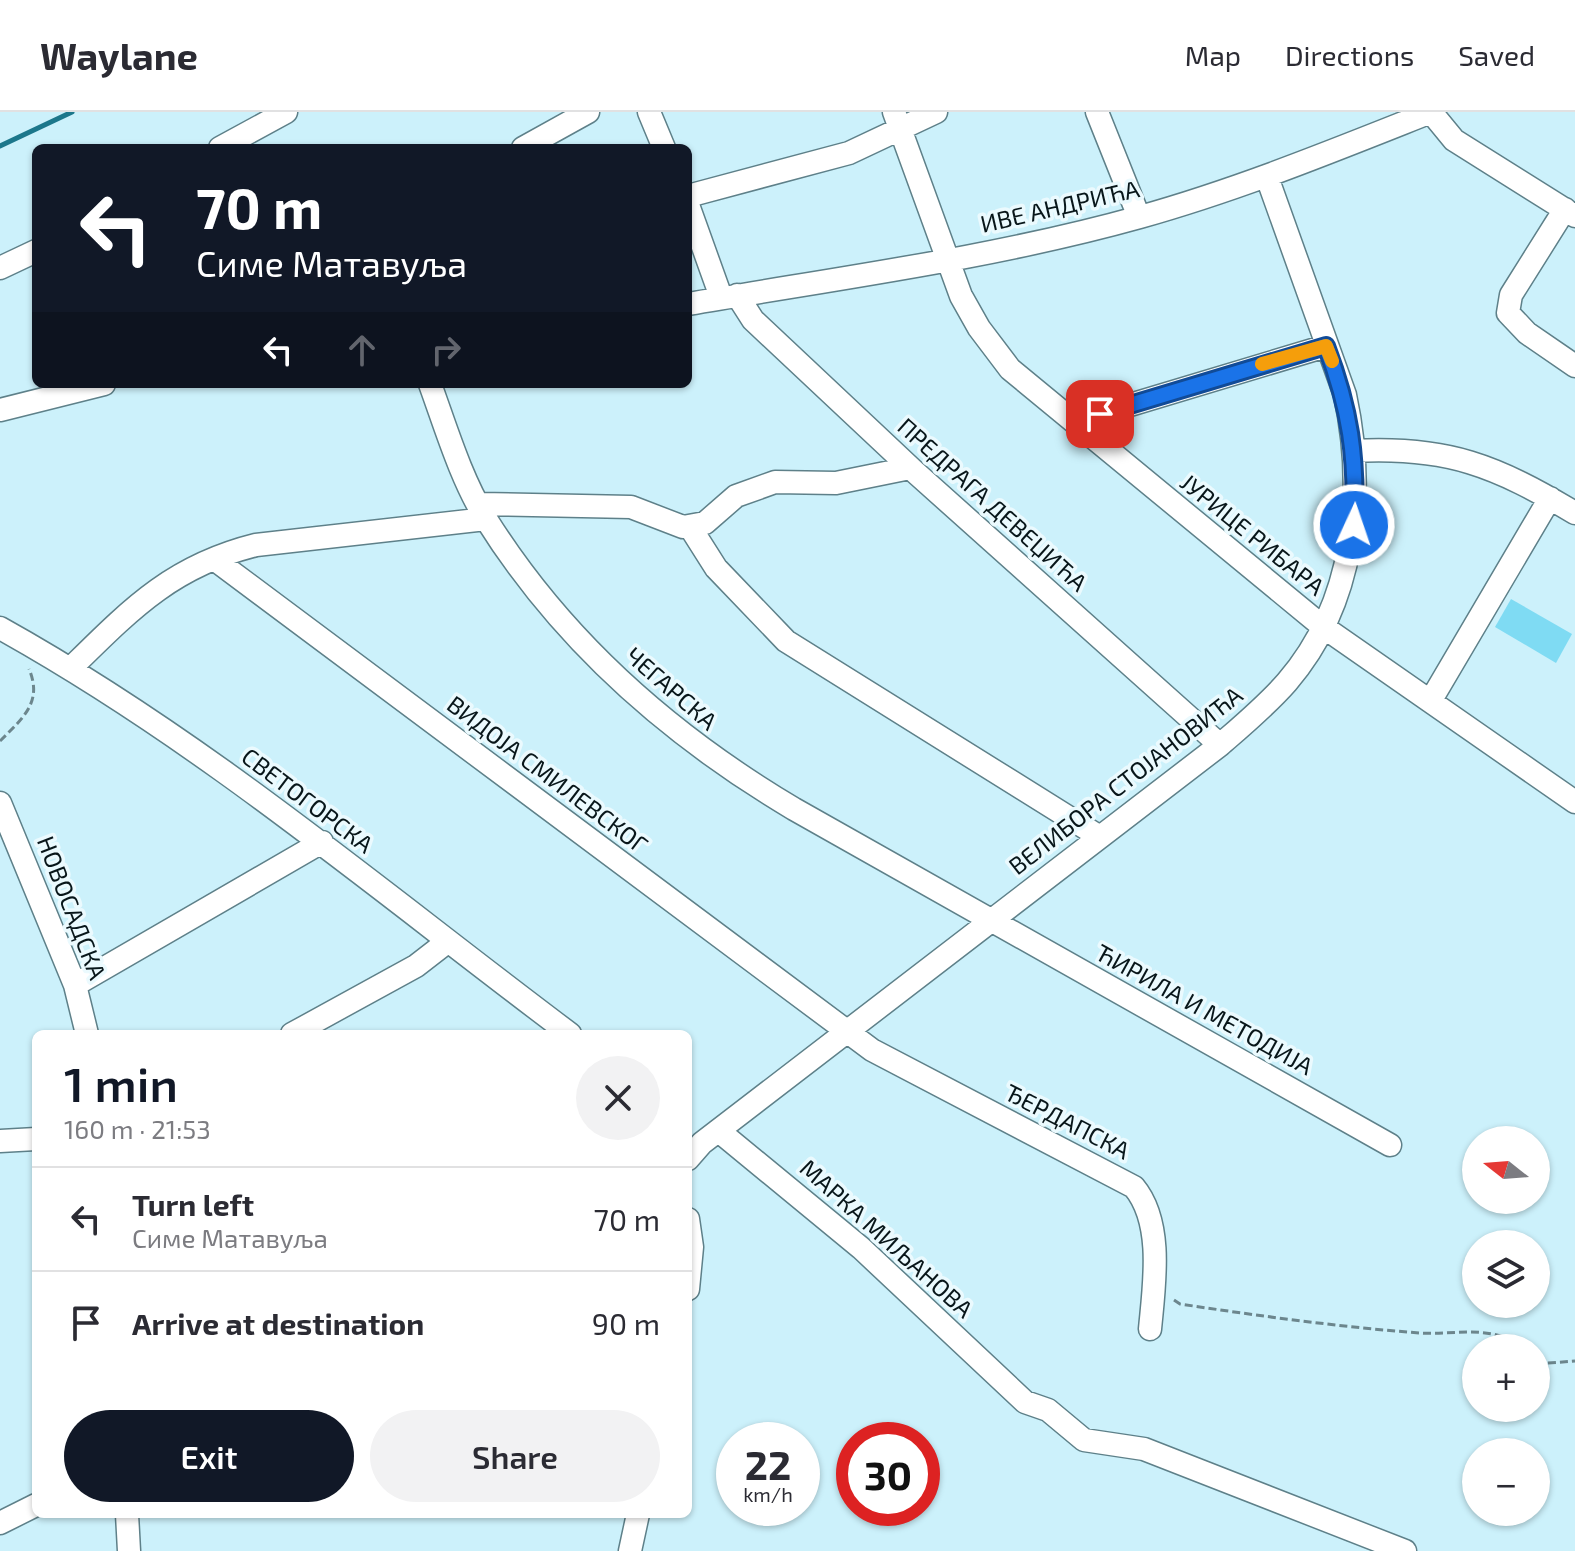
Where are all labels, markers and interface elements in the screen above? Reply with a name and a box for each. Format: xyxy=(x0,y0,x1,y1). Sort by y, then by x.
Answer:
text: Waylane xyxy=(40,32,198,78)
text: Map xyxy=(1185,38,1241,72)
text: Directions xyxy=(1285,38,1414,72)
text: Saved xyxy=(1458,38,1535,72)
text: 70 m xyxy=(196,173,322,240)
street label: ИВЕ АНДРИЋА xyxy=(977,173,1142,238)
icon: left xyxy=(64,176,168,280)
text: Симе Матавуља xyxy=(196,241,467,284)
icon: left xyxy=(256,328,300,372)
icon: ahead xyxy=(340,328,384,372)
icon: right xyxy=(424,328,468,372)
pin xyxy=(1066,380,1134,448)
icon: arrive xyxy=(1078,392,1122,436)
street label: ПРЕДРАГА ДЕВЕЏИЋА xyxy=(892,411,1094,597)
street label: ЈУРИЦЕ РИБАРА xyxy=(1175,467,1331,601)
position arrow xyxy=(1312,483,1396,567)
street label: ЧЕГАРСКА xyxy=(621,641,723,735)
street label: ВЕЛИБОРА СТОЈАНОВИЋА xyxy=(1003,680,1248,880)
street label: ВИДОЈА СМИЛЕВСКОГ xyxy=(442,689,654,859)
street label: СВЕТОГОРСКА xyxy=(237,741,379,859)
street label: НОВОСАДСКА xyxy=(32,832,113,983)
street label: ЋИРИЛА И МЕТОДИЈА xyxy=(1091,937,1318,1080)
text: 1 min xyxy=(64,1054,178,1112)
button: close xyxy=(576,1056,660,1140)
street label: ЂЕРДАПСКА xyxy=(1000,1077,1135,1165)
text: 160 m · 21:53 xyxy=(64,1113,211,1144)
north arrow xyxy=(1462,1126,1550,1214)
map controls xyxy=(1462,1126,1550,1526)
street label: МАРКА МИЉАНОВА xyxy=(795,1153,979,1323)
text: Turn left xyxy=(132,1186,254,1222)
icon: left xyxy=(64,1197,108,1241)
text: 70 m xyxy=(594,1201,660,1237)
text: Симе Матавуља xyxy=(132,1222,328,1253)
button: layers xyxy=(1462,1230,1550,1318)
icon: arrive xyxy=(64,1301,108,1345)
text: Arrive at destination xyxy=(132,1305,424,1341)
text: 90 m xyxy=(592,1305,660,1341)
button: + xyxy=(1462,1334,1550,1422)
button: Exit xyxy=(64,1410,354,1502)
button: Share xyxy=(370,1410,660,1502)
speed limit sign: 30 xyxy=(836,1422,940,1526)
button: − xyxy=(1462,1438,1550,1526)
text: 22 xyxy=(745,1440,791,1488)
text: km/h xyxy=(743,1482,793,1506)

